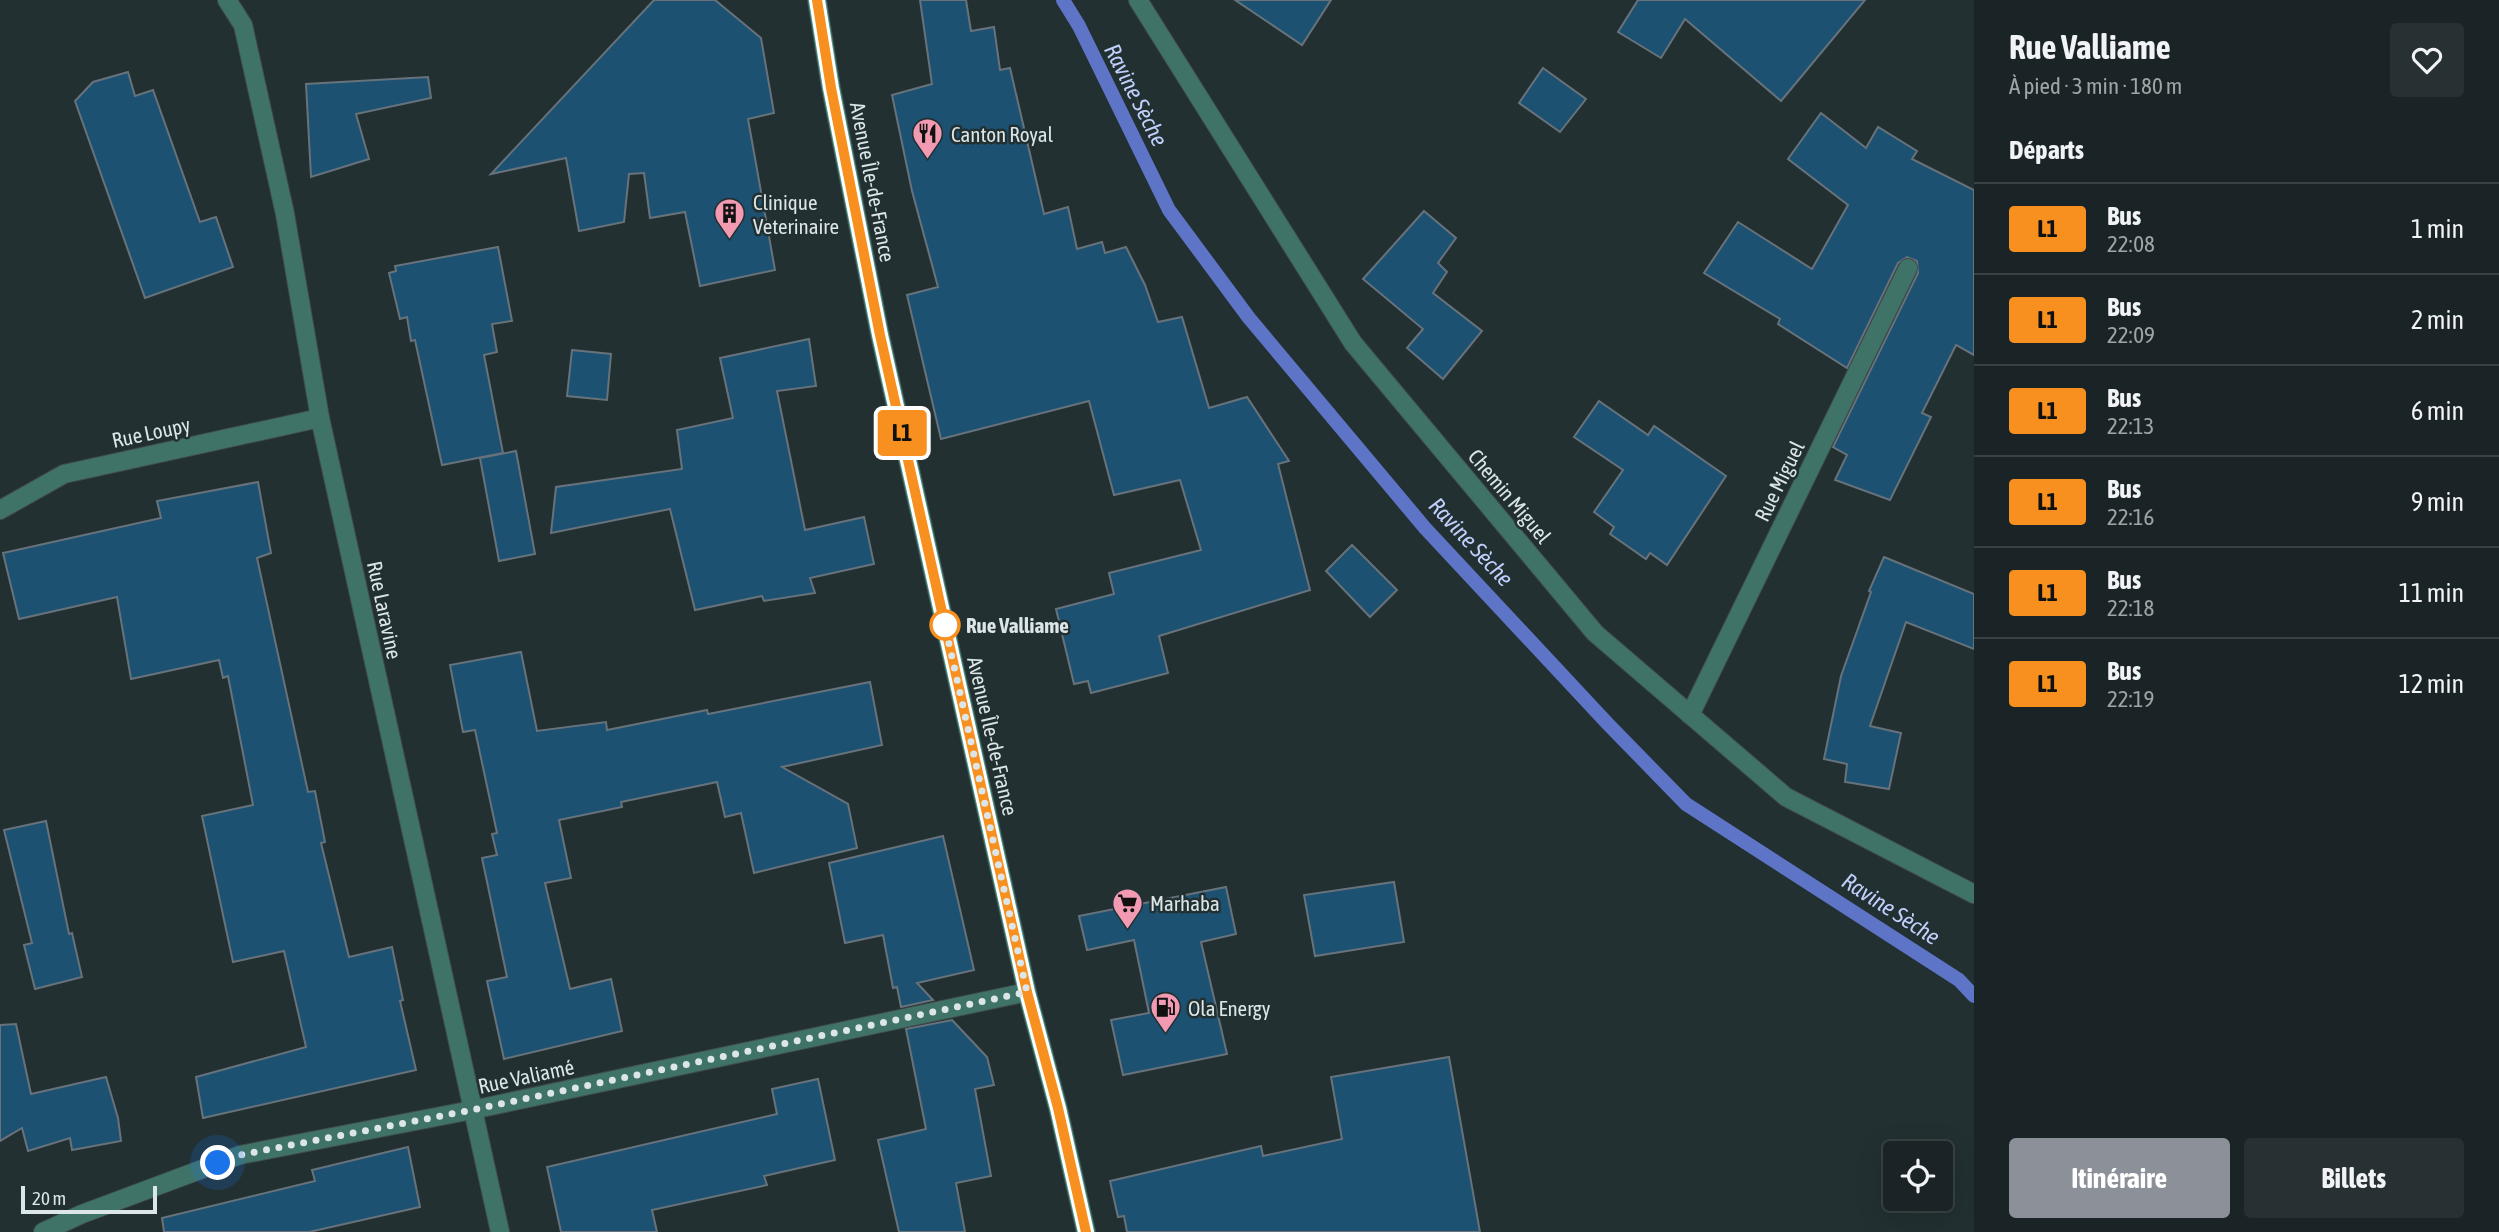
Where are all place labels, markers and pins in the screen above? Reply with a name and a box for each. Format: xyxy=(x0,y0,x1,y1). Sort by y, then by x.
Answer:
restaurant icon: Canton Royal xyxy=(911,117,945,161)
place label: Canton Royal xyxy=(951,122,1054,146)
place label: Clinique Veterinaire xyxy=(753,190,839,238)
building icon: Clinique Veterinaire xyxy=(713,197,747,241)
marker: Rue Valliame xyxy=(930,610,960,640)
place label: Rue Valliame xyxy=(966,613,1069,637)
supermarket icon: Marhaba xyxy=(1110,886,1144,930)
place label: Marhaba xyxy=(1150,891,1220,915)
fuel station icon: Ola Energy xyxy=(1148,991,1182,1035)
place label: Ola Energy xyxy=(1188,996,1271,1020)

